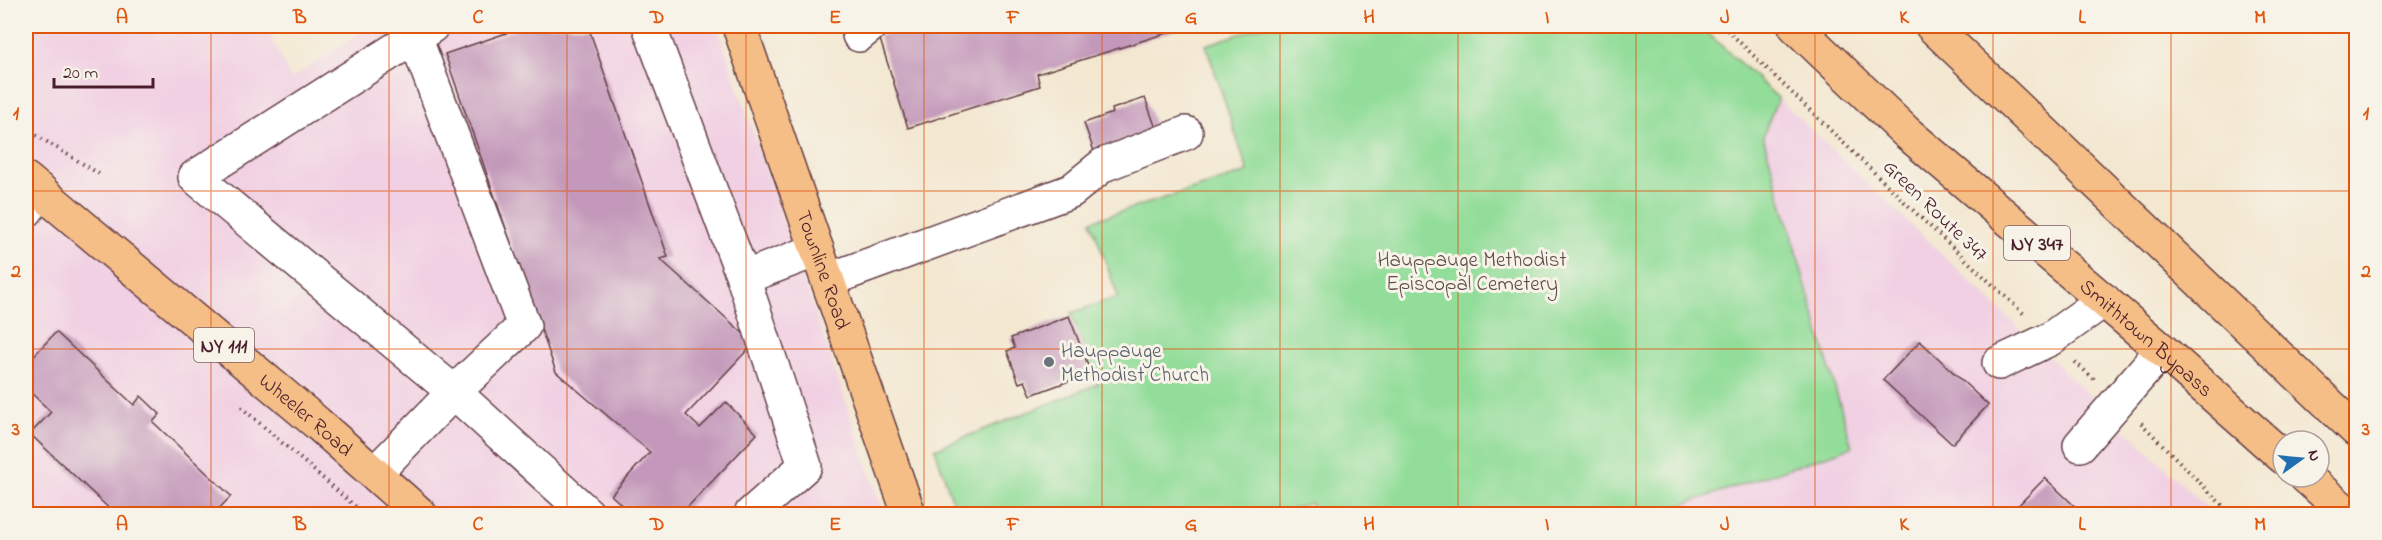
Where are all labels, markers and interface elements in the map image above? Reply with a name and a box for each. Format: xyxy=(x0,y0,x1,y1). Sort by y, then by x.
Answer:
text: A xyxy=(116,4,128,33)
text: B xyxy=(292,4,307,33)
text: C xyxy=(473,4,484,33)
text: D xyxy=(649,4,664,33)
text: E xyxy=(829,4,841,33)
text: F xyxy=(1006,4,1020,33)
text: G xyxy=(1185,4,1198,33)
text: H xyxy=(1363,4,1375,33)
text: I xyxy=(1545,4,1550,33)
text: J xyxy=(1720,4,1730,33)
text: K xyxy=(1899,4,1910,33)
text: L xyxy=(2078,4,2086,33)
text: M xyxy=(2254,4,2266,33)
scale bar xyxy=(54,51,153,89)
text: 20 m xyxy=(63,61,98,87)
text: 1 xyxy=(13,100,20,129)
text: 1 xyxy=(2363,100,2370,129)
street label: Green Route 347 xyxy=(1875,153,1994,270)
street label: Townline Road xyxy=(787,207,857,334)
road number: NY 347 xyxy=(2004,226,2070,260)
park label: Hauppauge Methodist Episcopal Cemetery xyxy=(1377,246,1567,302)
text: 2 xyxy=(10,258,21,287)
text: 2 xyxy=(2360,258,2371,287)
street label: Smithtown Bypass xyxy=(2072,273,2219,405)
road number: NY 111 xyxy=(194,328,254,362)
place label: Hauppauge Methodist Church xyxy=(1061,337,1209,391)
marker: Hauppauge Methodist Church xyxy=(1042,355,1056,369)
street label: Wheeler Road xyxy=(251,367,359,465)
text: 3 xyxy=(11,416,20,445)
text: 3 xyxy=(2361,416,2370,445)
north arrow xyxy=(2271,429,2331,489)
text: N xyxy=(2301,447,2327,464)
text: A xyxy=(116,511,128,540)
text: B xyxy=(292,511,307,540)
text: C xyxy=(473,511,484,540)
text: D xyxy=(649,511,664,540)
text: E xyxy=(829,511,841,540)
text: F xyxy=(1006,511,1020,540)
text: G xyxy=(1185,511,1198,540)
text: H xyxy=(1363,511,1375,540)
text: I xyxy=(1545,511,1550,540)
text: J xyxy=(1720,511,1730,540)
text: K xyxy=(1899,511,1910,540)
text: L xyxy=(2078,511,2086,540)
text: M xyxy=(2254,511,2266,540)

